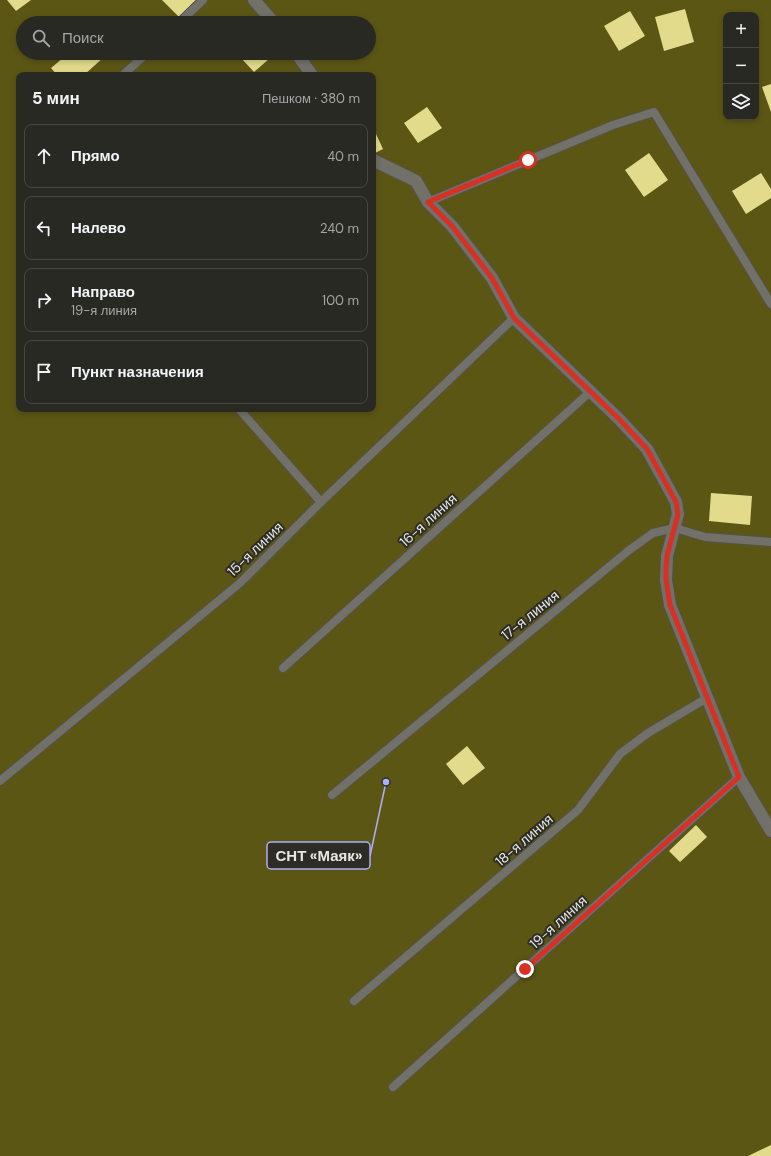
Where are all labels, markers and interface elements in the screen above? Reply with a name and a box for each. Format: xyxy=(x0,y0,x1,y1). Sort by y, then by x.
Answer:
map controls xyxy=(723,12,759,120)
button: + xyxy=(723,12,759,48)
search box xyxy=(16,16,376,60)
icon: search xyxy=(30,27,52,49)
text: Поиск xyxy=(62,28,104,48)
button: − xyxy=(723,48,759,84)
button: layers xyxy=(723,84,759,120)
text: 5 мин xyxy=(32,87,80,109)
text: Пешком · 380 m xyxy=(262,90,360,107)
icon: ahead xyxy=(33,145,55,167)
text: Прямо xyxy=(71,146,120,166)
text: 40 m xyxy=(327,148,359,165)
route start xyxy=(519,151,537,169)
icon: left xyxy=(33,217,55,239)
text: Налево xyxy=(71,218,126,238)
text: 240 m xyxy=(320,220,359,237)
text: Направо xyxy=(71,282,135,302)
icon: right xyxy=(33,289,55,311)
text: 100 m xyxy=(322,292,359,309)
text: 19-я линия xyxy=(71,302,137,319)
icon: arrive xyxy=(33,361,55,383)
text: Пункт назначения xyxy=(71,362,204,382)
street label: 16-я линия xyxy=(396,490,460,550)
street label: 15-я линия xyxy=(223,518,287,580)
street label: 17-я линия xyxy=(497,586,563,644)
street label: 18-я линия xyxy=(491,810,557,870)
callout: СНТ «Маяк» xyxy=(267,842,370,869)
text: СНТ «Маяк» xyxy=(275,846,363,866)
street label: 19-я линия xyxy=(526,892,590,952)
route end xyxy=(516,960,534,978)

